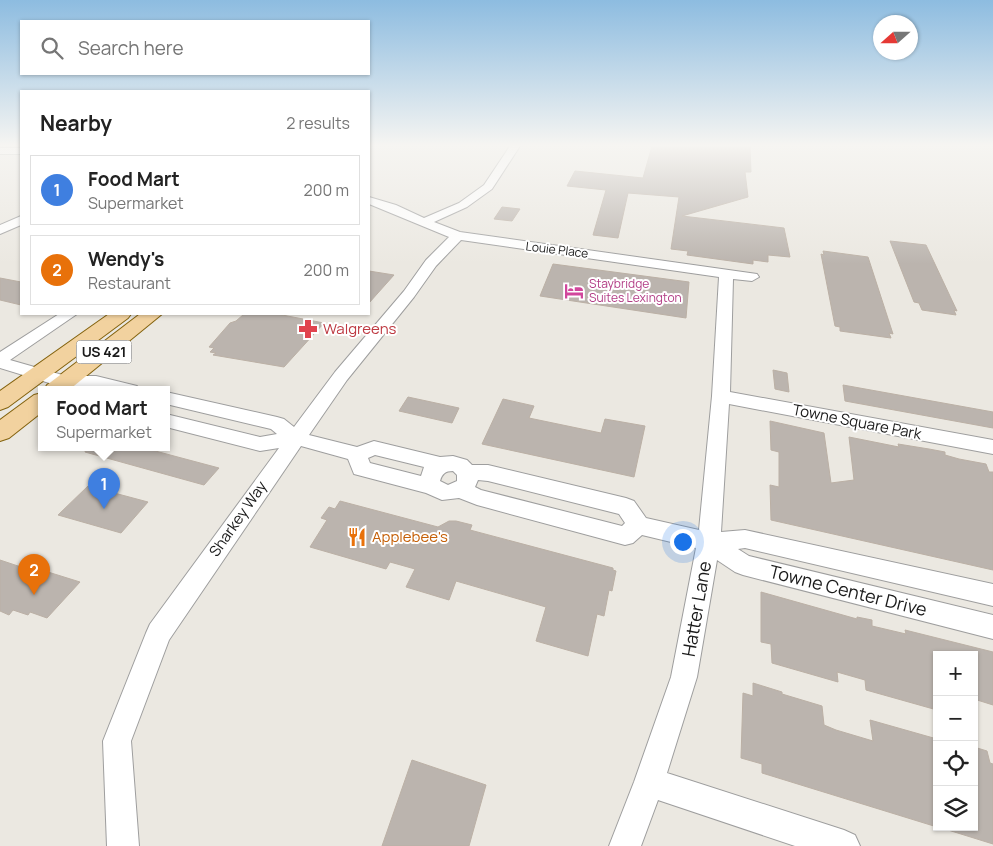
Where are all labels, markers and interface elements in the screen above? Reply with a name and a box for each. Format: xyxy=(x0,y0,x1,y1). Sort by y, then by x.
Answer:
north arrow xyxy=(873,15,918,60)
search box xyxy=(20,20,370,75)
icon: search xyxy=(38,34,66,62)
text: Search here xyxy=(78,35,184,61)
text: Nearby xyxy=(40,109,112,137)
text: 2 results xyxy=(286,112,350,134)
text: Food Mart xyxy=(88,166,180,192)
text: 1 xyxy=(53,179,61,201)
text: 200 m xyxy=(304,179,349,201)
text: Supermarket xyxy=(88,192,184,214)
street label: Louie Place xyxy=(525,237,589,262)
text: Wendy's xyxy=(88,246,164,272)
text: 2 xyxy=(52,259,62,281)
text: 200 m xyxy=(304,259,349,281)
text: Restaurant xyxy=(88,272,171,294)
place label: Staybridge Suites Lexington xyxy=(589,275,682,306)
hotel icon: Staybridge Suites Lexington xyxy=(563,280,585,302)
pharmacy icon: Walgreens xyxy=(297,318,319,340)
place label: Walgreens xyxy=(323,318,397,339)
road number: US 421 xyxy=(76,341,132,364)
popup xyxy=(38,386,170,451)
text: Food Mart xyxy=(56,395,148,421)
street label: Towne Square Park xyxy=(791,399,924,444)
text: Supermarket xyxy=(56,421,152,443)
pin: 1 xyxy=(88,468,120,509)
street label: Sharkey Way xyxy=(204,477,271,561)
restaurant icon: Applebee's xyxy=(346,526,368,548)
place label: Applebee's xyxy=(372,526,448,547)
your location xyxy=(670,529,696,555)
pin: 2 xyxy=(18,554,50,595)
street label: Hatter Lane xyxy=(676,559,716,658)
street label: Towne Center Drive xyxy=(767,559,930,621)
map controls xyxy=(933,651,978,831)
button: + xyxy=(933,651,978,696)
button: − xyxy=(933,696,978,741)
button: locate xyxy=(933,741,978,786)
button: layers xyxy=(933,786,978,831)

